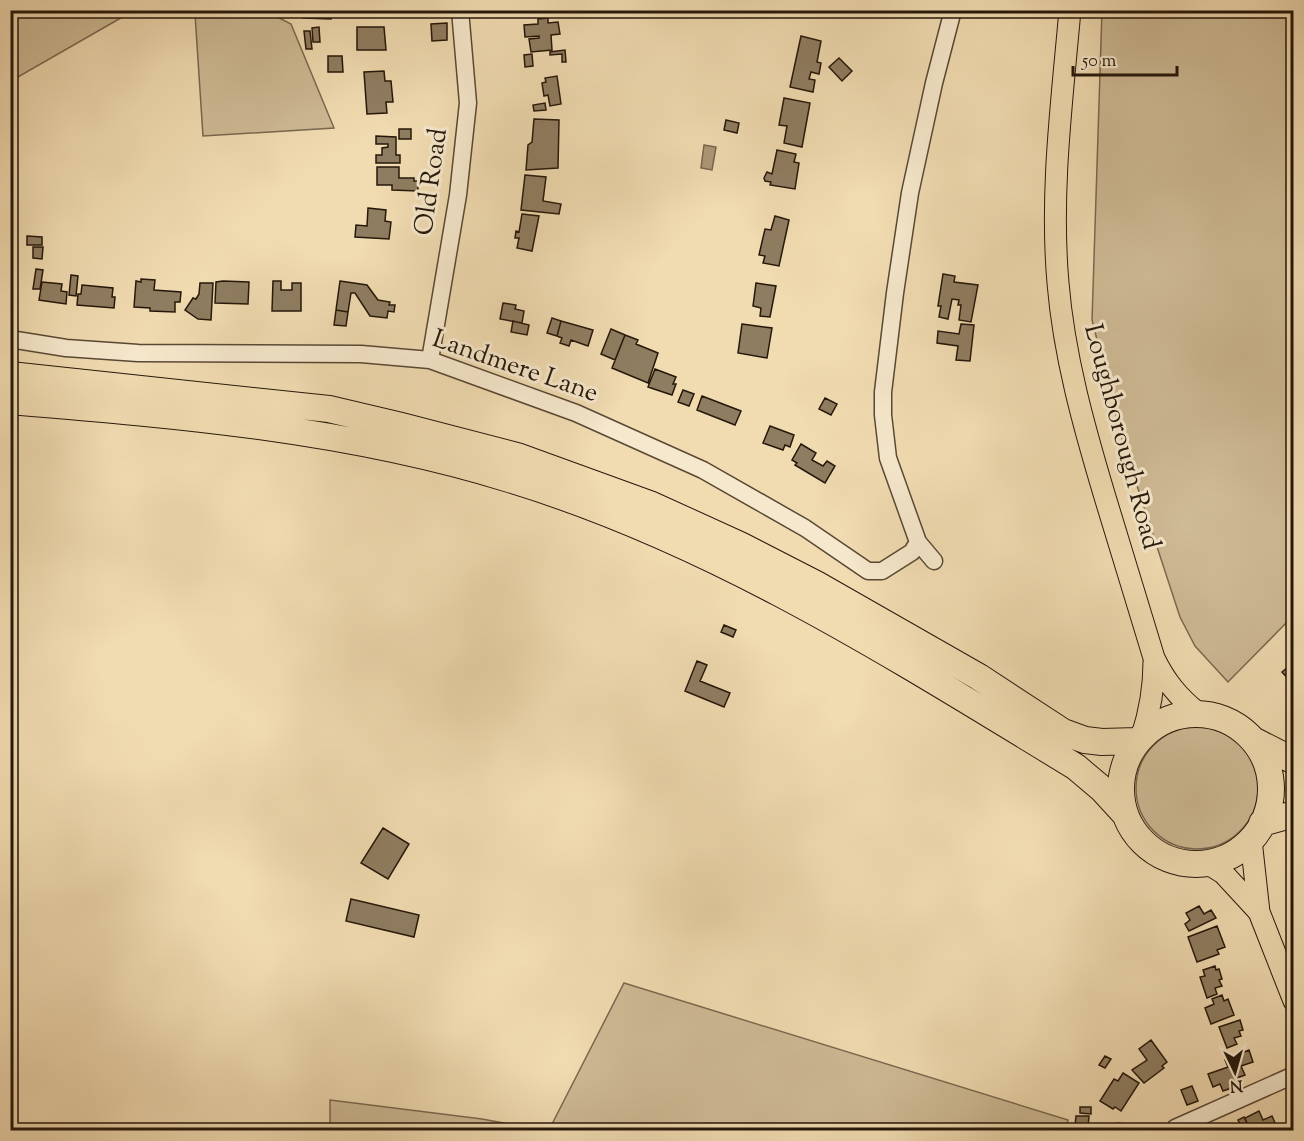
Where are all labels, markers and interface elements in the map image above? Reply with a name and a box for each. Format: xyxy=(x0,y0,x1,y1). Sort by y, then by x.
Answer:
scale bar xyxy=(1073,39,1176,77)
text: 50 m xyxy=(1081,49,1117,75)
street label: Old Road xyxy=(406,126,458,238)
street label: Loughborough Road xyxy=(1073,320,1169,554)
street label: Landmere Lane xyxy=(427,321,603,413)
north arrow xyxy=(1205,1042,1265,1102)
text: N xyxy=(1229,1072,1243,1096)

